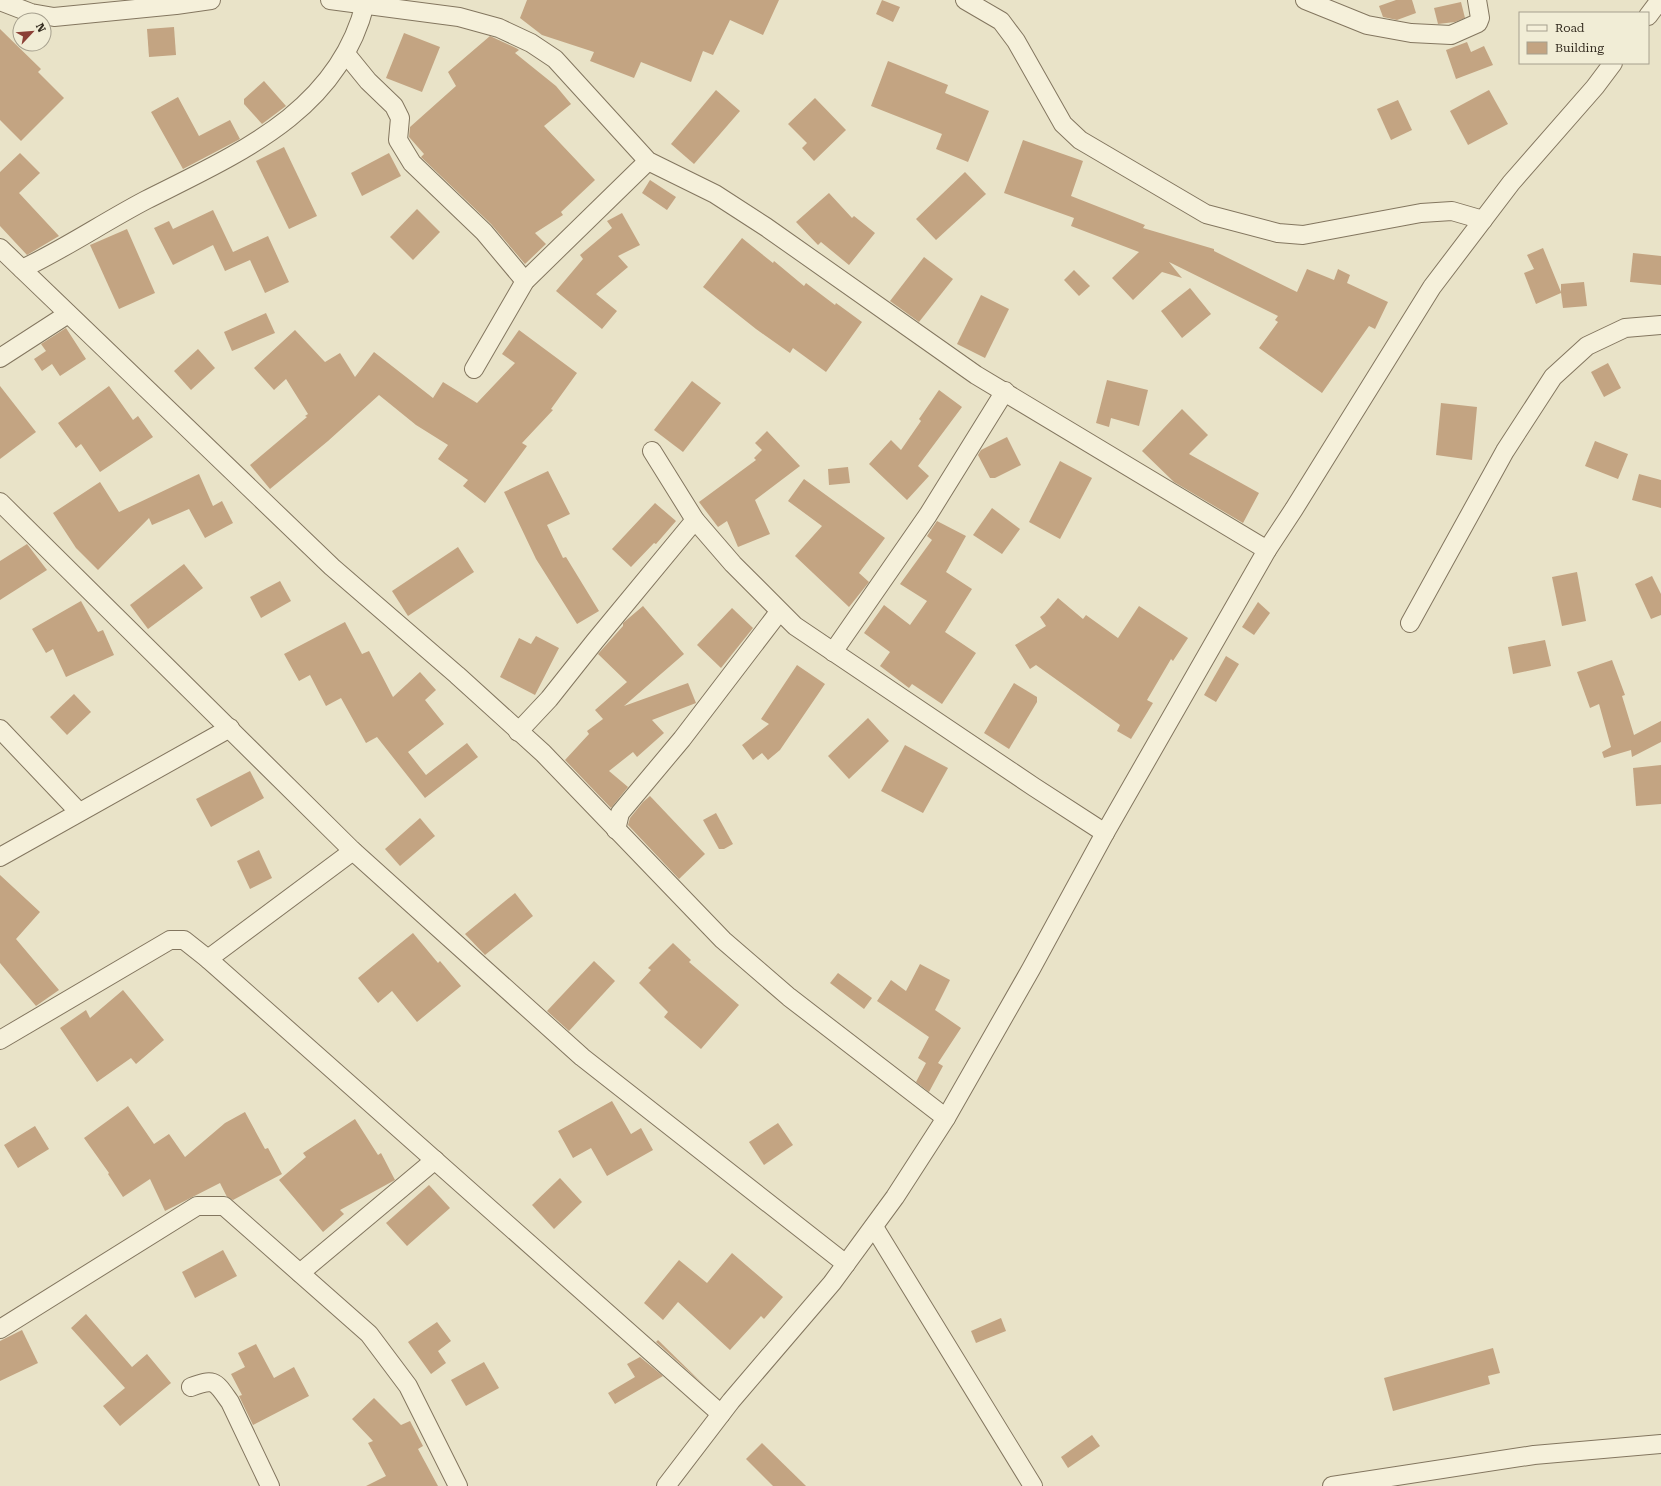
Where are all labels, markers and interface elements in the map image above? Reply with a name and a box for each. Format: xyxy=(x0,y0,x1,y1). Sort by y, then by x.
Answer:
north arrow xyxy=(12,12,52,52)
legend xyxy=(1519,12,1649,64)
text: N xyxy=(33,21,48,35)
text: Road xyxy=(1555,21,1585,35)
text: Building xyxy=(1555,41,1604,55)

